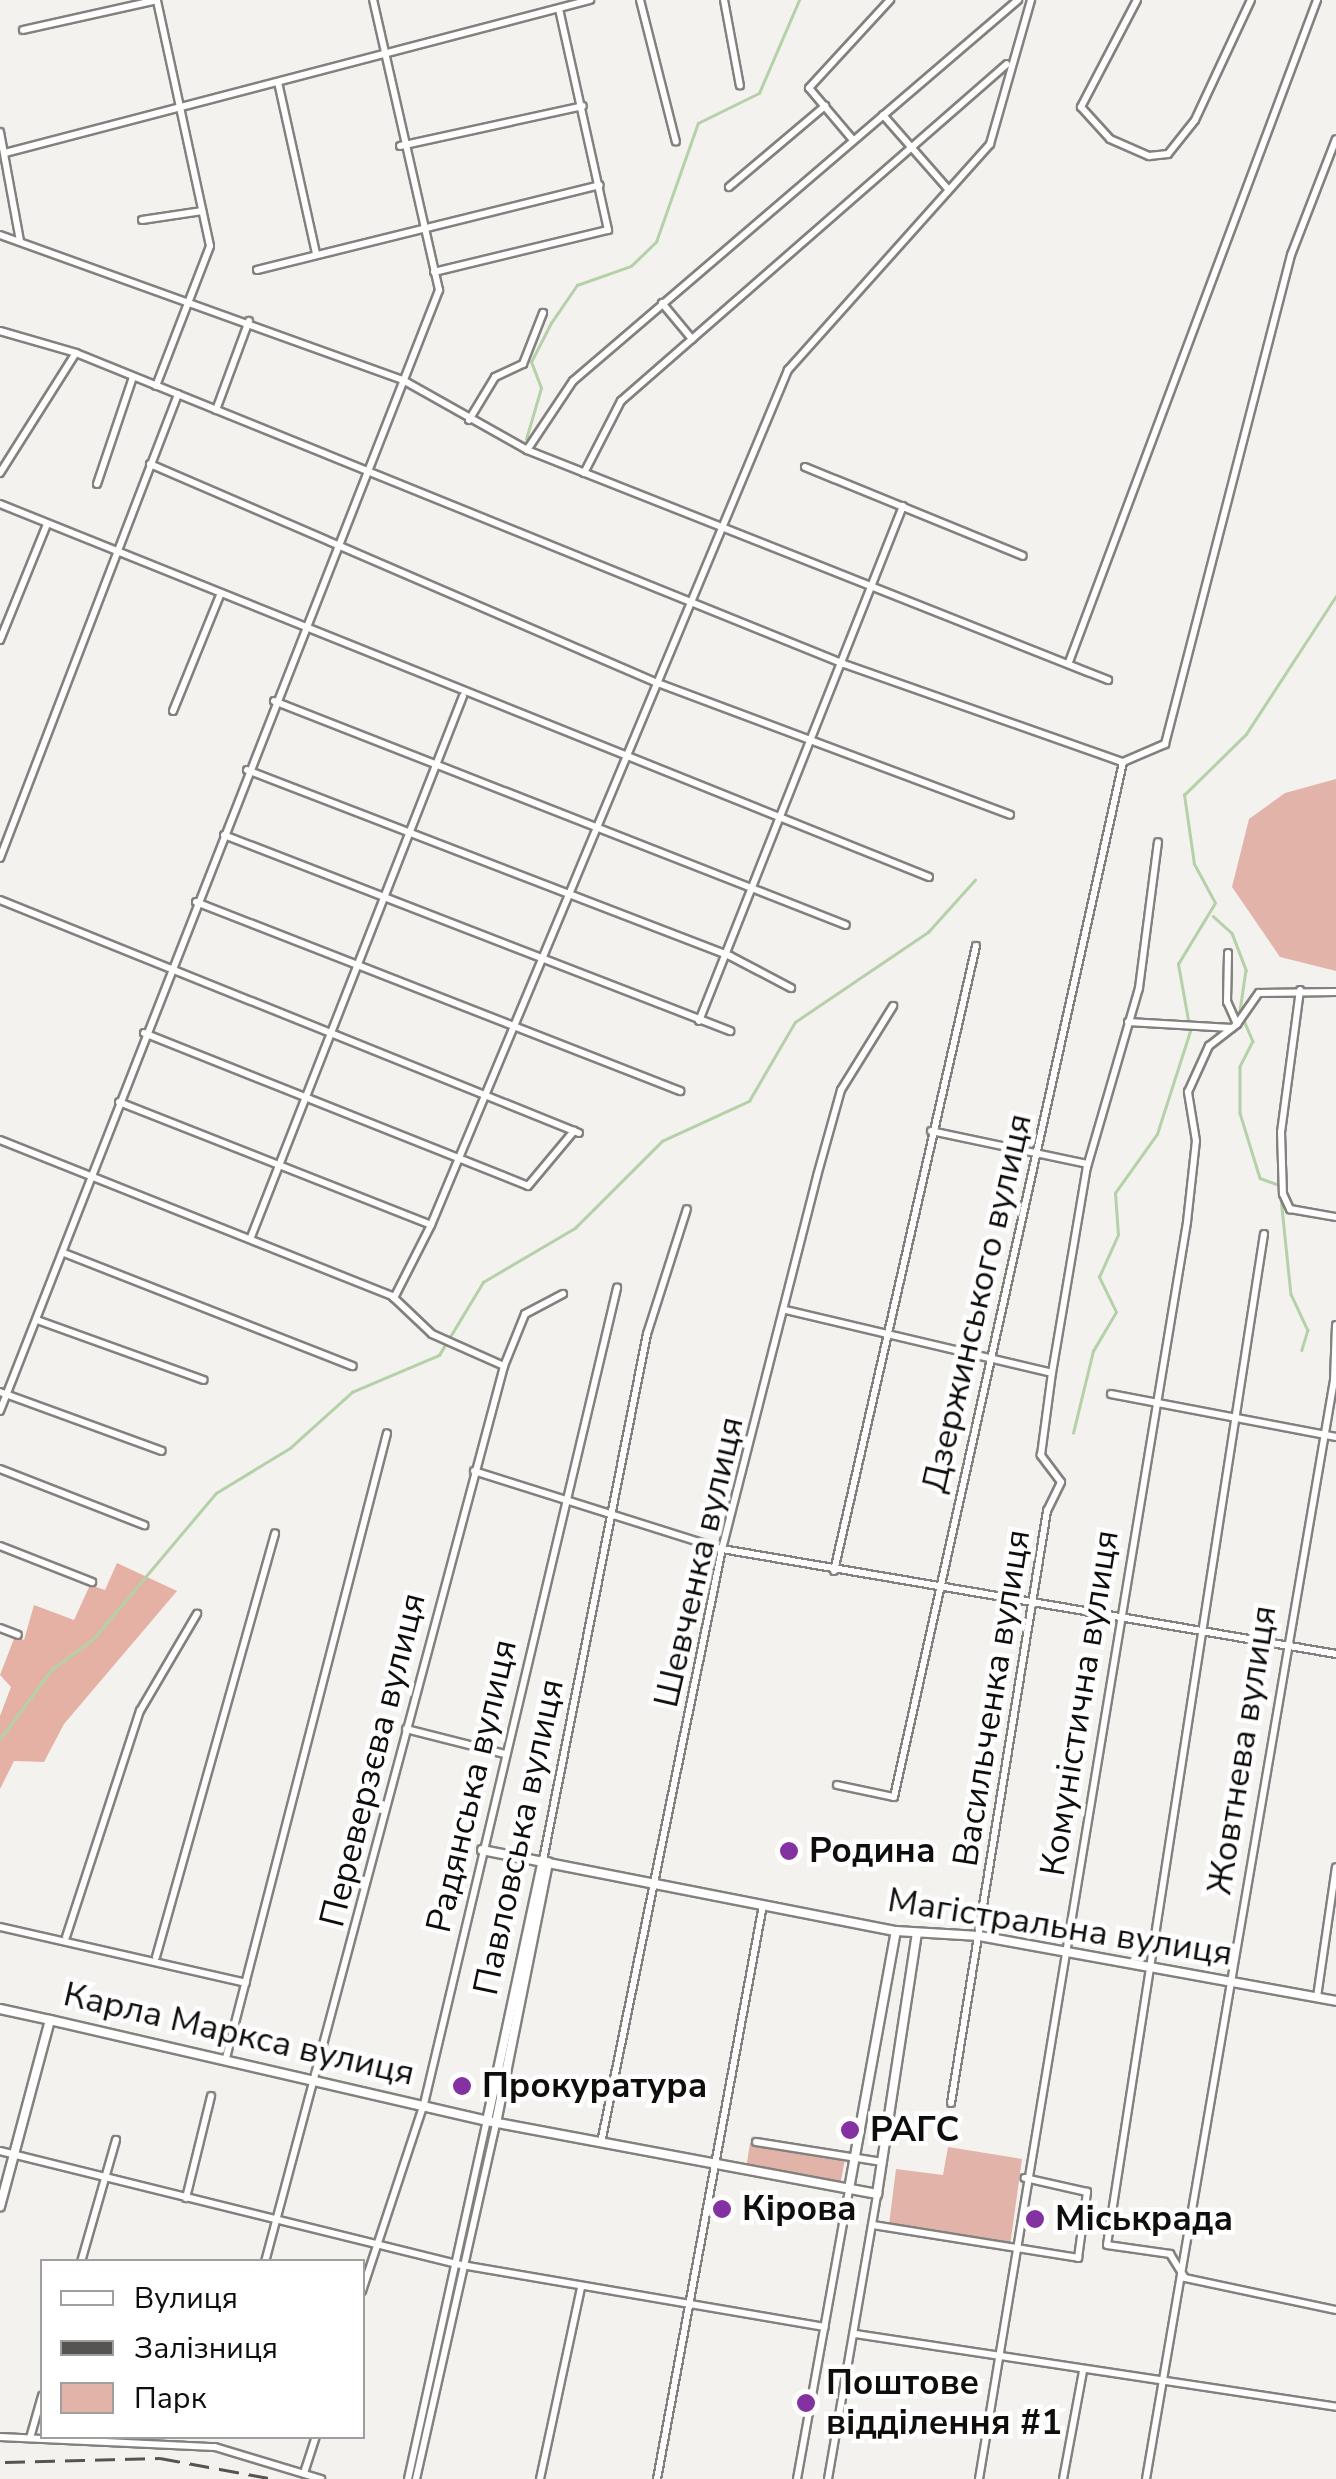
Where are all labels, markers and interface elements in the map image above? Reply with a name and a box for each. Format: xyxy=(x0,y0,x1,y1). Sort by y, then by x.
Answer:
street label: Дзержинського вулиця xyxy=(913,1110,1041,1496)
street label: Шевченка вулиця xyxy=(645,1413,753,1711)
street label: Васильченка вулиця xyxy=(945,1527,1039,1869)
street label: Комуністична вулиця xyxy=(1032,1527,1128,1879)
street label: Переверзєва вулиця xyxy=(311,1589,435,1931)
street label: Жовтнева вулиця xyxy=(1198,1603,1286,1897)
street label: Радянська вулиця xyxy=(418,1636,526,1936)
street label: Павловська вулиця xyxy=(465,1675,573,1999)
place label: Родина xyxy=(809,1830,936,1872)
marker: Родина xyxy=(778,1840,800,1862)
street label: Магістральна вулиця xyxy=(885,1879,1235,1975)
street label: Карла Маркса вулиця xyxy=(59,1973,419,2095)
place label: Прокуратура xyxy=(482,2065,707,2107)
marker: Прокуратура xyxy=(451,2075,473,2097)
place label: РАГС xyxy=(870,2109,959,2151)
marker: РАГС xyxy=(839,2119,861,2141)
place label: Кірова xyxy=(742,2188,857,2230)
marker: Кірова xyxy=(711,2198,733,2220)
place label: Міськрада xyxy=(1055,2198,1233,2240)
marker: Міськрада xyxy=(1024,2208,1046,2230)
legend xyxy=(40,2259,365,2439)
text: Вулиця xyxy=(134,2278,238,2319)
text: Залізниця xyxy=(134,2328,278,2369)
place label: Поштове відділення #1 xyxy=(826,2362,1062,2444)
text: Парк xyxy=(134,2378,206,2419)
marker: Поштове відділення #1 xyxy=(795,2392,817,2414)

